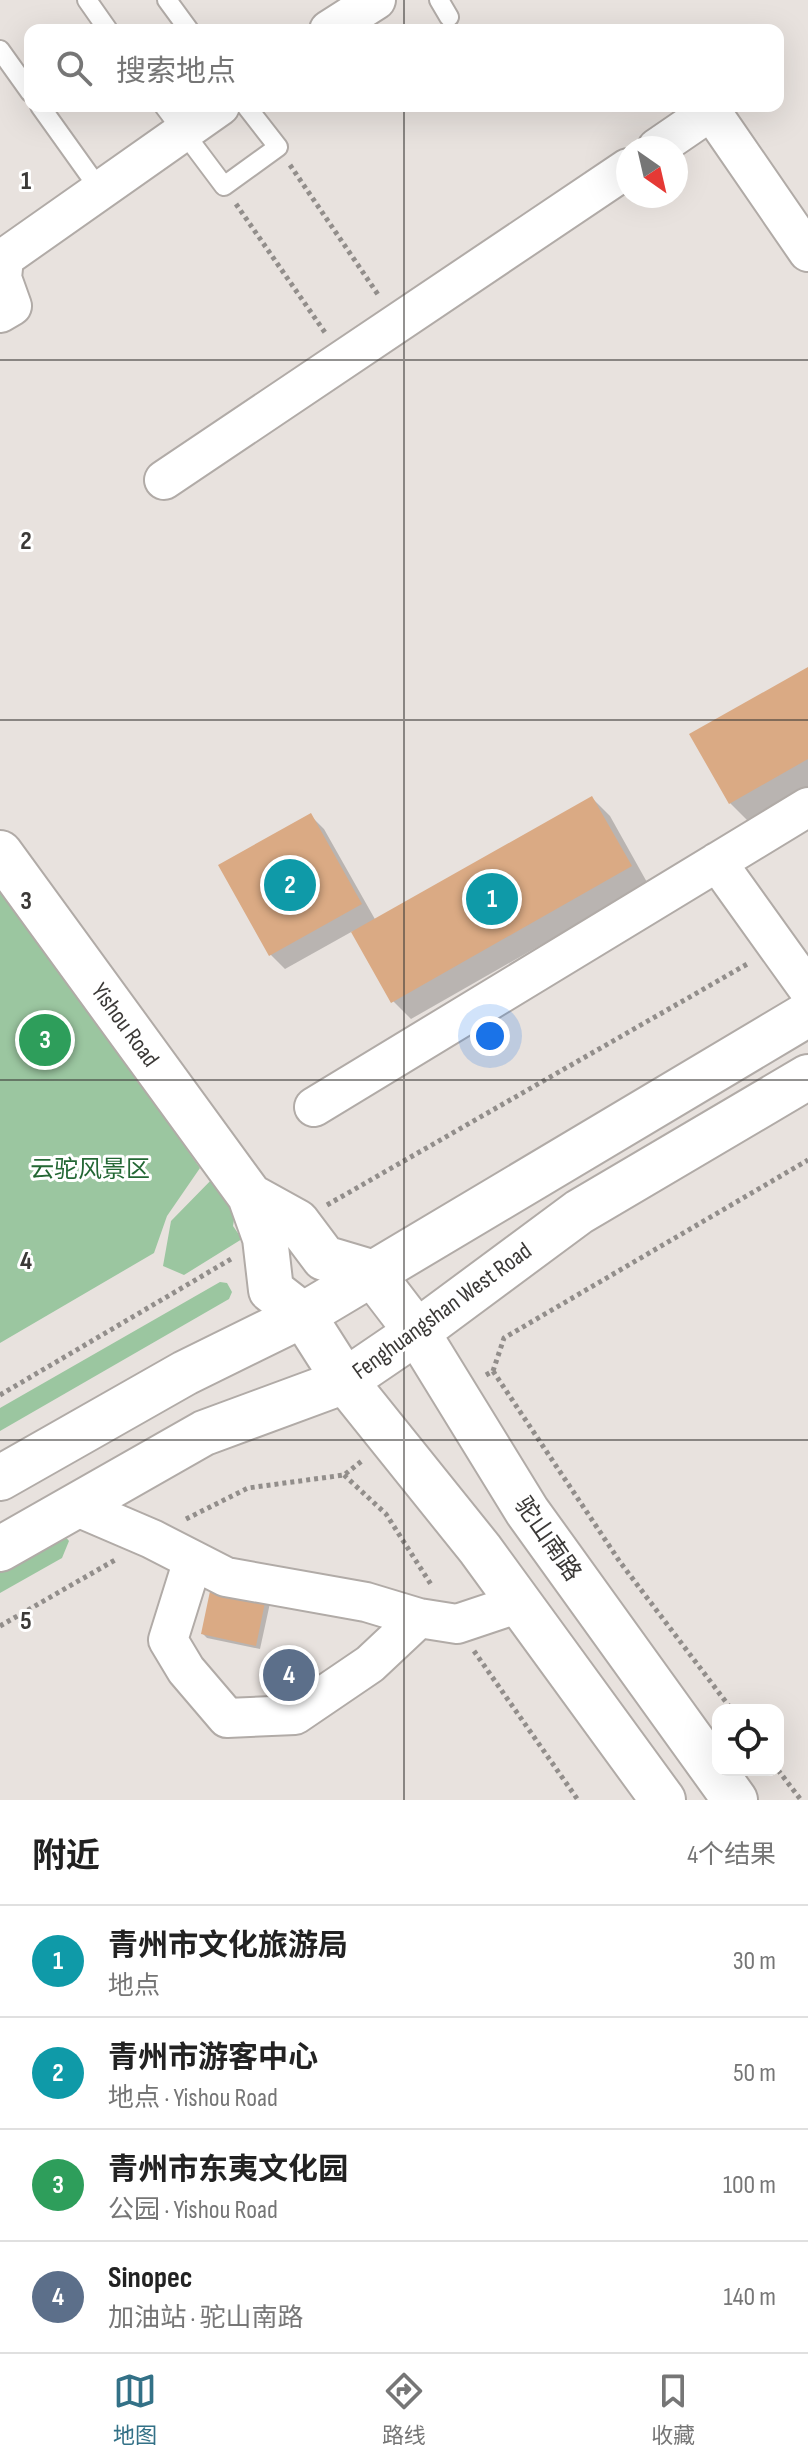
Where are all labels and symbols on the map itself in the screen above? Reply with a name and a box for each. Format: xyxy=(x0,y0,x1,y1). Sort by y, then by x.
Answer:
north arrow xyxy=(616,136,688,208)
text: 1 xyxy=(21,166,31,197)
text: 2 xyxy=(20,526,32,557)
pin: 2 xyxy=(264,855,316,915)
pin: 1 xyxy=(466,869,518,929)
text: 3 xyxy=(20,886,32,917)
street label: Yishou Road xyxy=(85,977,165,1073)
pin: 3 xyxy=(19,1010,71,1070)
your location xyxy=(470,1016,510,1056)
park label: 云驼风景区 xyxy=(30,1155,150,1184)
street label: Fenghuangshan West Road xyxy=(347,1236,537,1386)
text: 4 xyxy=(20,1246,32,1277)
street label: 驼山南路 xyxy=(509,1491,587,1587)
text: 5 xyxy=(20,1606,32,1637)
pin: 4 xyxy=(263,1645,315,1705)

